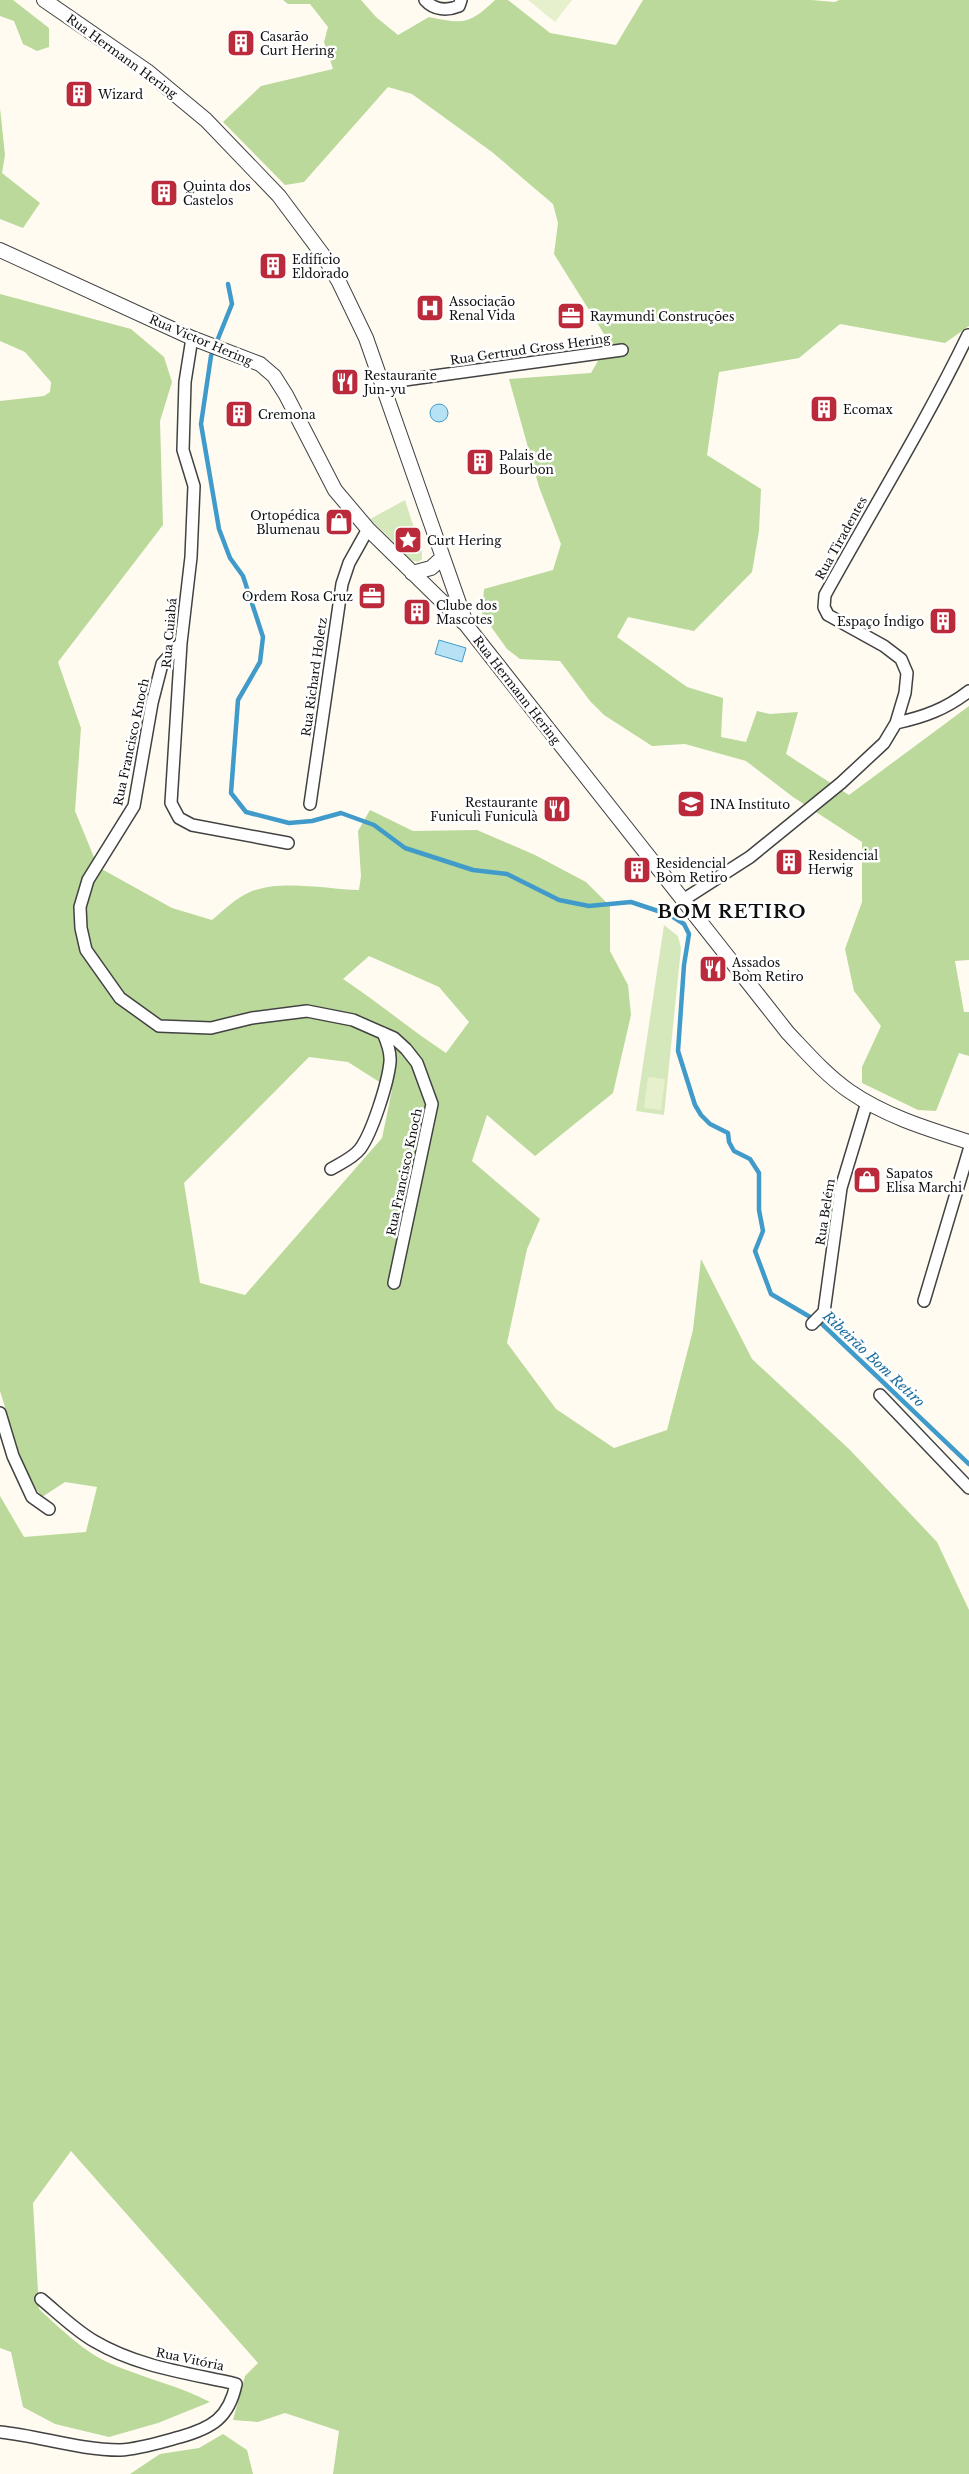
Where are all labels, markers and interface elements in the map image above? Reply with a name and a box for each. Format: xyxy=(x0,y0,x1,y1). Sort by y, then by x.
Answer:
street label: Rua Hermann Hering xyxy=(64,11,181,102)
building icon: Casarão Curt Hering xyxy=(226,28,256,58)
place label: Casarão Curt Hering xyxy=(260,29,335,58)
building icon: Wizard xyxy=(64,79,94,109)
place label: Wizard xyxy=(97,87,143,102)
building icon: Quinta dos Castelos xyxy=(149,178,179,208)
place label: Quinta dos Castelos xyxy=(183,179,251,208)
building icon: Edifício Eldorado xyxy=(258,251,288,281)
place label: Edifício Eldorado xyxy=(292,252,349,281)
hospital icon: Associação Renal Vida xyxy=(415,293,445,323)
place label: Associação Renal Vida xyxy=(448,294,516,323)
office icon: Raymundi Construções xyxy=(556,301,586,331)
place label: Raymundi Construções xyxy=(590,309,734,324)
street label: Rua Victor Hering xyxy=(147,311,256,369)
street label: Rua Gertrud Gross Hering xyxy=(449,330,612,368)
restaurant icon: Restaurante Jun-yu xyxy=(330,367,360,397)
place label: Restaurante Jun-yu xyxy=(362,368,437,397)
building icon: Ecomax xyxy=(809,394,839,424)
building icon: Cremona xyxy=(224,399,254,429)
place label: Ecomax xyxy=(843,402,894,417)
place label: Cremona xyxy=(258,407,316,422)
building icon: Palais de Bourbon xyxy=(465,447,495,477)
place label: Palais de Bourbon xyxy=(499,448,554,477)
street label: Rua Tiradentes xyxy=(812,494,870,582)
shop icon: Ortopédica Blumenau xyxy=(324,507,354,537)
place label: Ortopédica Blumenau xyxy=(250,508,320,537)
place icon: Curt Hering xyxy=(393,525,423,555)
place label: Curt Hering xyxy=(427,533,502,548)
office icon: Ordem Rosa Cruz xyxy=(357,581,387,611)
place label: Ordem Rosa Cruz xyxy=(242,589,353,604)
street label: Rua Cuiabá xyxy=(158,597,180,669)
building icon: Clube dos Mascotes xyxy=(402,597,432,627)
place label: Clube dos Mascotes xyxy=(436,598,497,627)
building icon: Espaço Índigo xyxy=(928,606,958,636)
place label: Espaço Índigo xyxy=(837,613,924,629)
street label: Rua Richard Holetz xyxy=(298,616,330,738)
street label: Rua Hermann Hering xyxy=(470,633,564,748)
street label: Rua Francisco Knoch xyxy=(110,677,152,807)
school or university icon: INA Instituto xyxy=(676,789,706,819)
restaurant icon: Restaurante Funiculì Funiculà xyxy=(542,794,572,824)
place label: Restaurante Funiculì Funiculà xyxy=(430,795,538,824)
place label: INA Instituto xyxy=(710,797,790,812)
building icon: Residencial Herwig xyxy=(774,847,804,877)
place label: Residencial Herwig xyxy=(808,848,878,877)
building icon: Residencial Bom Retiro xyxy=(622,855,652,885)
place label: Residencial Bom Retiro xyxy=(656,856,728,885)
district label: BOM RETIRO xyxy=(658,901,806,923)
restaurant icon: Assados Bom Retiro xyxy=(698,954,728,984)
place label: Assados Bom Retiro xyxy=(731,955,804,984)
street label: Rua Francisco Knoch xyxy=(383,1107,425,1237)
shop icon: Sapatos Elisa Marchi xyxy=(852,1165,882,1195)
place label: Sapatos Elisa Marchi xyxy=(886,1166,962,1195)
street label: Rua Belém xyxy=(812,1178,838,1246)
water label: Ribeirão Bom Retiro xyxy=(819,1306,929,1411)
street label: Rua Vitória xyxy=(155,2344,226,2374)

